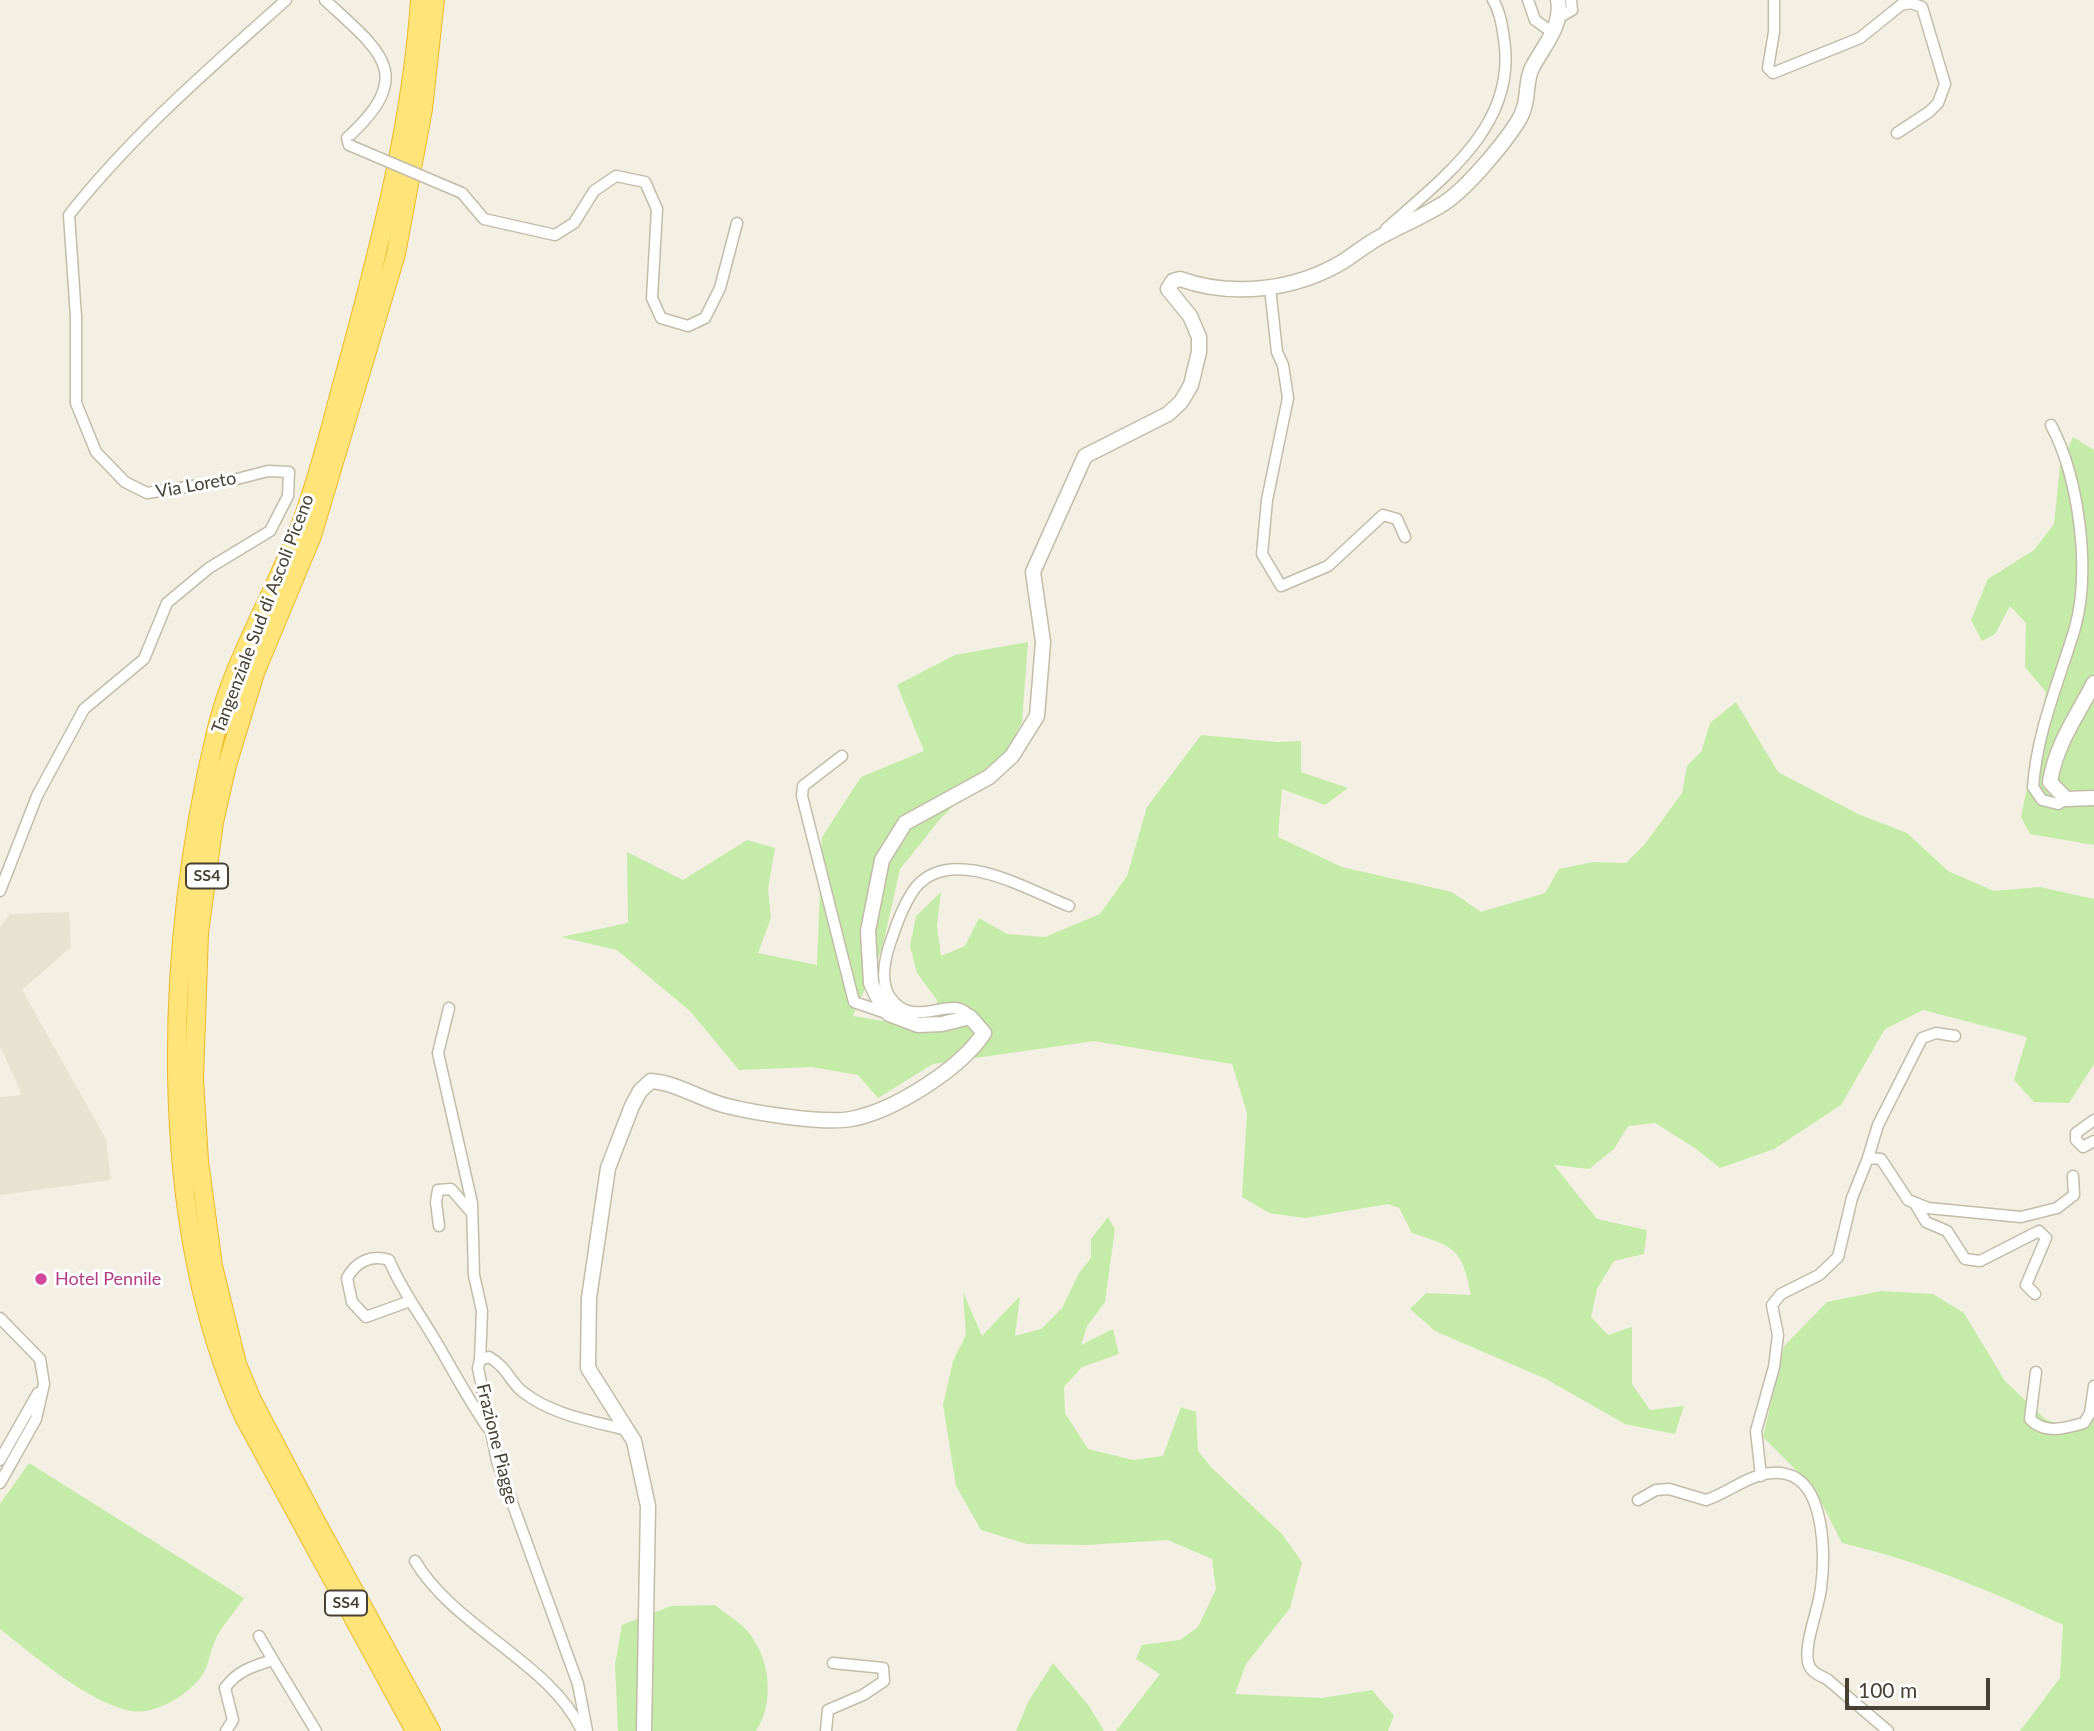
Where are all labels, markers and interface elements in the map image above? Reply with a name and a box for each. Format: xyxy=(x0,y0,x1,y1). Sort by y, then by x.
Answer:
street label: Via Loreto xyxy=(154,467,238,503)
street label: Tangenziale Sud di Ascoli Piceno xyxy=(207,491,319,737)
road number: SS4 xyxy=(186,863,228,888)
place label: Hotel Pennile xyxy=(55,1268,161,1290)
marker: Hotel Pennile xyxy=(33,1271,49,1287)
street label: Frazione Piagge xyxy=(472,1381,522,1507)
road number: SS4 xyxy=(325,1590,367,1616)
scale bar xyxy=(1849,1664,1994,1708)
text: 100 m xyxy=(1858,1677,1917,1702)

